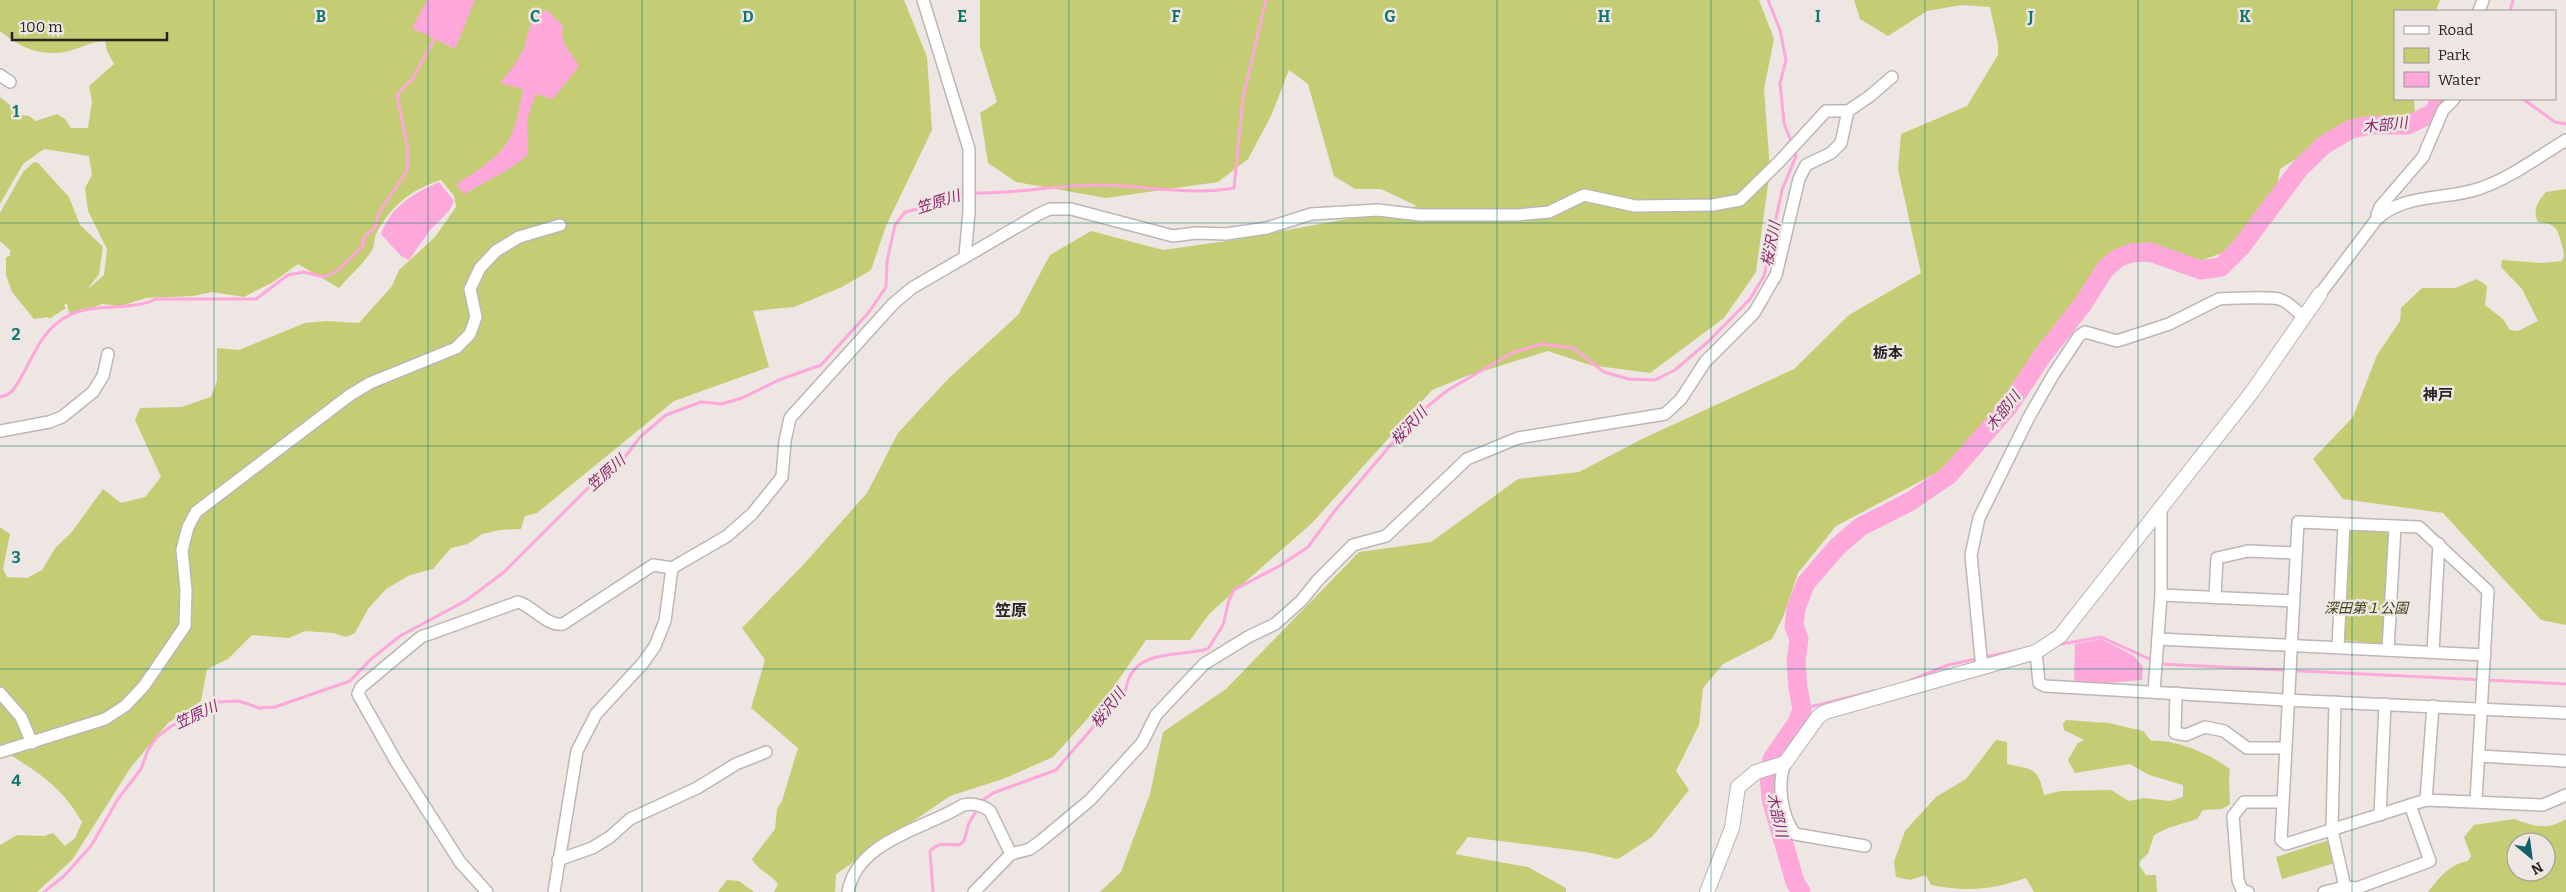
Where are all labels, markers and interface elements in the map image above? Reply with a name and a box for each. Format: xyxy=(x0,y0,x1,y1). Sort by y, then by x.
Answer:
text: B xyxy=(316,7,326,26)
text: C xyxy=(530,7,540,26)
text: D xyxy=(742,7,754,26)
text: E xyxy=(957,7,967,26)
text: F xyxy=(1172,7,1181,26)
text: G xyxy=(1384,7,1396,26)
text: H xyxy=(1598,7,1611,26)
text: I xyxy=(1815,7,1821,26)
text: J xyxy=(2027,7,2034,26)
text: K xyxy=(2239,7,2251,26)
scale bar xyxy=(12,10,168,42)
legend xyxy=(2394,10,2556,100)
text: 100 m xyxy=(20,18,63,36)
text: Road xyxy=(2438,21,2473,39)
text: Park xyxy=(2438,46,2470,64)
text: Water xyxy=(2438,71,2481,89)
text: 1 xyxy=(13,102,20,121)
water label: 木部川 xyxy=(2362,113,2410,136)
water label: 笠原川 xyxy=(914,186,964,218)
water label: 桜沢川 xyxy=(1758,218,1785,268)
text: 2 xyxy=(11,325,21,344)
district label: 栃本 xyxy=(1873,344,1903,362)
water label: 木部川 xyxy=(1982,386,2025,434)
district label: 神戸 xyxy=(2422,386,2453,404)
water label: 桜沢川 xyxy=(1387,402,1432,449)
water label: 笠原川 xyxy=(583,450,630,495)
text: 3 xyxy=(11,548,21,567)
park label: 深田第１公園 xyxy=(2324,600,2410,617)
district label: 笠原 xyxy=(995,601,1027,620)
water label: 桜沢川 xyxy=(1087,683,1130,731)
water label: 笠原川 xyxy=(172,696,222,733)
text: 4 xyxy=(11,771,21,790)
water label: 木部川 xyxy=(1763,791,1791,841)
north arrow xyxy=(2506,832,2556,882)
text: N xyxy=(2528,858,2546,878)

